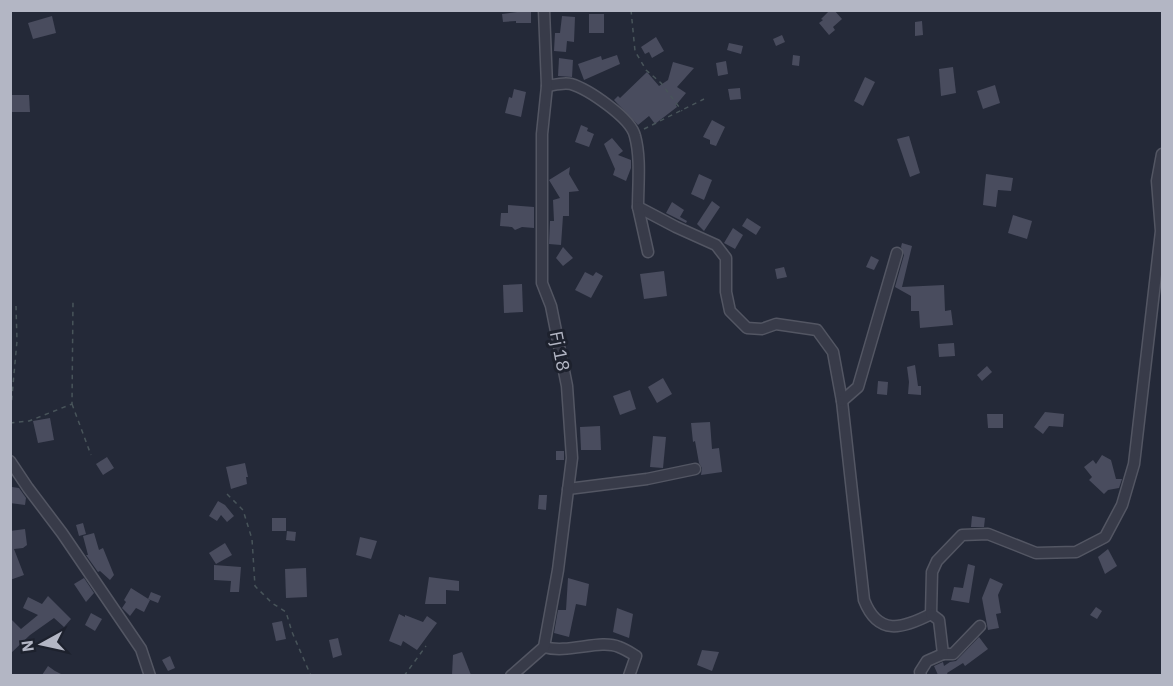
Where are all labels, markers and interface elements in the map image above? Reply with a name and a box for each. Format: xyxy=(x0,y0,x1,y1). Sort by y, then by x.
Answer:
street label: Fj 18 xyxy=(545,329,575,373)
north arrow xyxy=(12,614,72,674)
text: N xyxy=(16,639,38,653)

